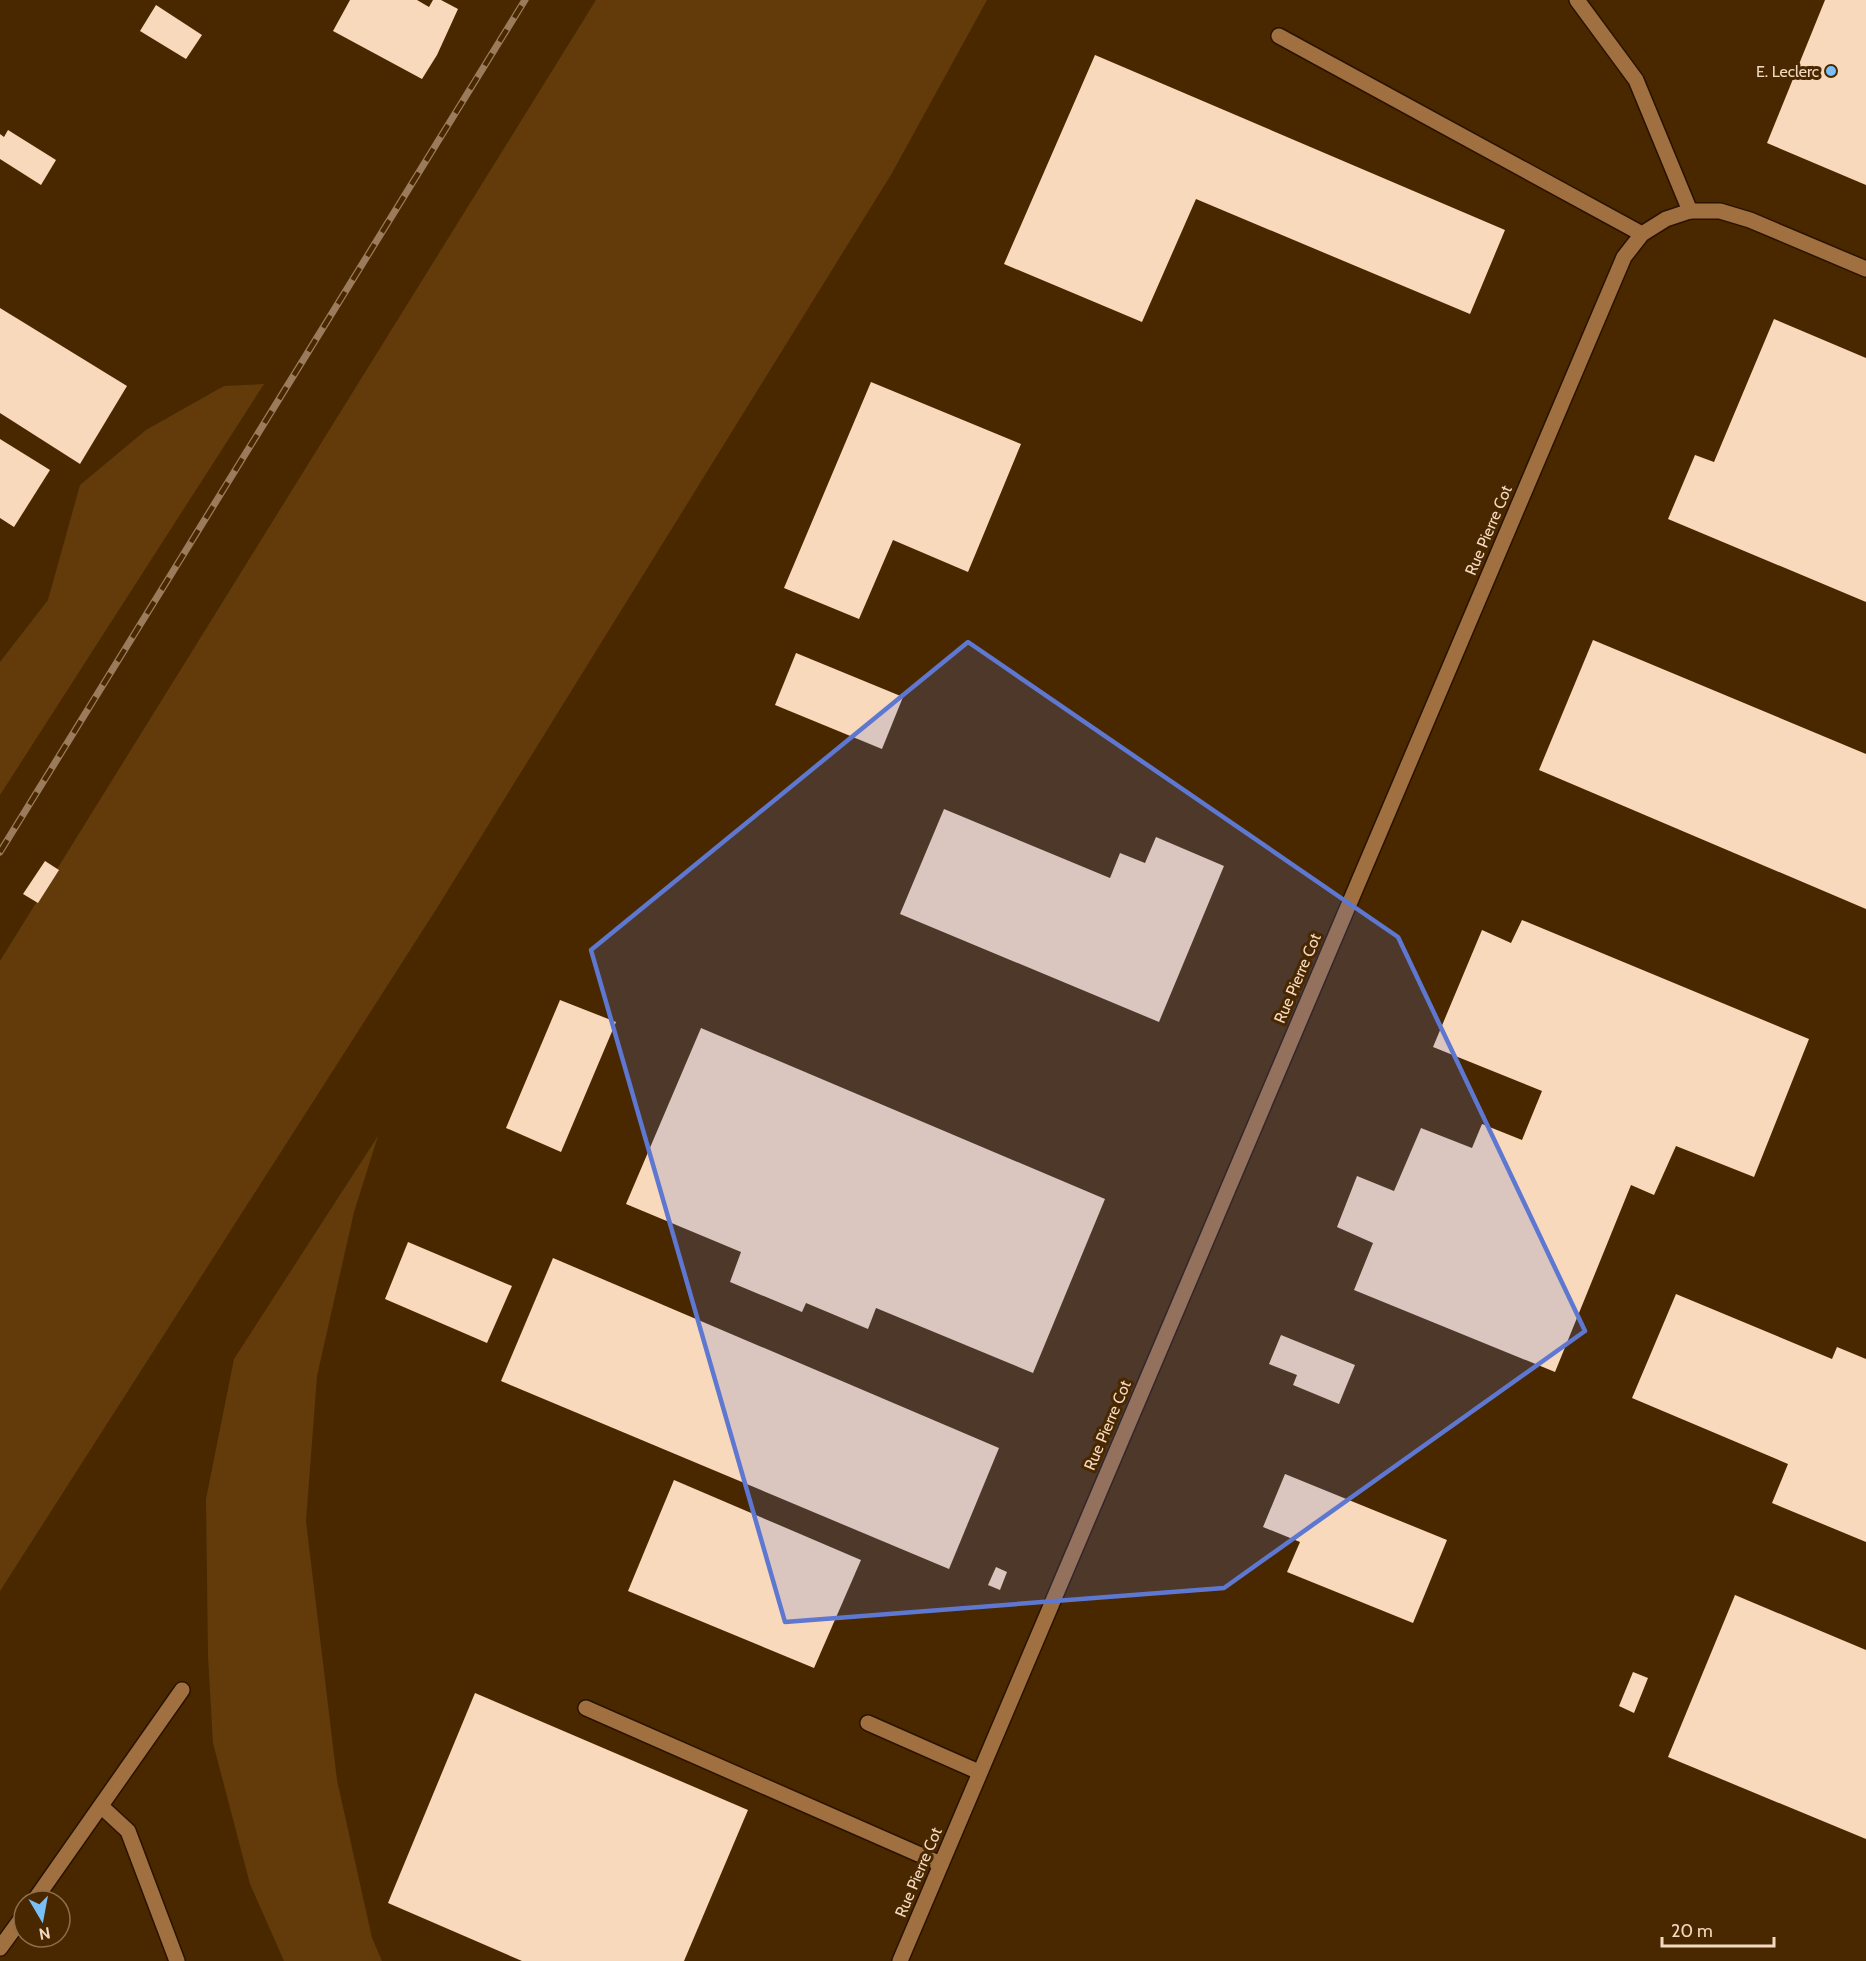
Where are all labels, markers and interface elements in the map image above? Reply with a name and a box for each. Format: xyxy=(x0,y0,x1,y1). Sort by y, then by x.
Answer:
place label: E. Leclerc xyxy=(1756,62,1819,81)
marker: E. Leclerc xyxy=(1824,64,1838,78)
street label: Rue Pierre Cot xyxy=(1461,482,1516,578)
street label: Rue Pierre Cot xyxy=(1270,930,1325,1026)
street label: Rue Pierre Cot xyxy=(1080,1377,1135,1473)
street label: Rue Pierre Cot xyxy=(891,1824,946,1920)
north arrow xyxy=(12,1889,72,1949)
scale bar xyxy=(1662,1910,1774,1948)
text: 20 m xyxy=(1671,1920,1713,1942)
text: N xyxy=(37,1923,52,1944)

